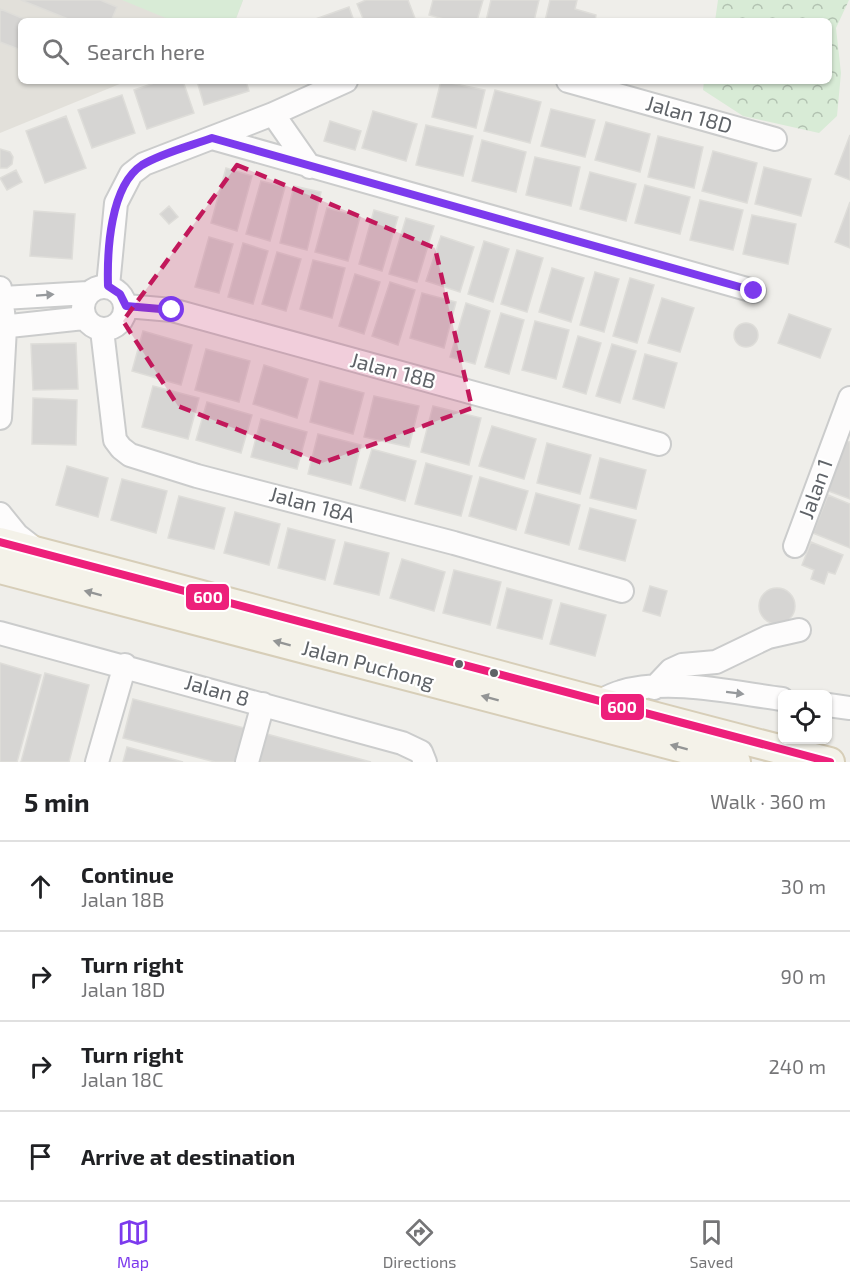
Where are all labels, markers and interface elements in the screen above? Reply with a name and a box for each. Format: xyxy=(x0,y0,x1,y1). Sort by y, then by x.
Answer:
search box xyxy=(18,18,832,84)
icon: search xyxy=(39,35,72,68)
text: Search here xyxy=(87,38,205,64)
street label: Jalan 18D xyxy=(643,89,735,138)
route end xyxy=(740,277,766,303)
one-way arrow xyxy=(36,291,55,300)
route start xyxy=(158,296,184,322)
street label: Jalan 18B xyxy=(348,346,439,393)
street label: Jalan 1 xyxy=(792,455,837,522)
street label: Jalan 18A xyxy=(267,480,358,527)
line badge: 600 xyxy=(185,583,230,611)
text: 600 xyxy=(193,587,223,606)
one-way arrow xyxy=(84,588,102,598)
street label: Jalan Puchong xyxy=(299,634,438,693)
one-way arrow xyxy=(272,637,291,647)
unlabelled marker xyxy=(453,658,465,670)
unlabelled marker xyxy=(488,667,500,679)
street label: Jalan 8 xyxy=(182,668,253,711)
one-way arrow xyxy=(726,689,745,698)
map controls xyxy=(778,690,832,744)
button: locate xyxy=(778,690,832,744)
one-way arrow xyxy=(481,692,500,702)
line badge: 600 xyxy=(600,693,645,721)
text: 600 xyxy=(607,697,637,716)
one-way arrow xyxy=(670,742,688,751)
text: 5 min xyxy=(24,786,90,817)
text: Walk · 360 m xyxy=(710,789,826,813)
text: Continue xyxy=(81,861,174,887)
icon: ahead xyxy=(24,870,57,903)
text: 30 m xyxy=(781,874,826,898)
text: Jalan 18B xyxy=(81,887,164,911)
text: Turn right xyxy=(81,951,183,977)
icon: right xyxy=(24,960,57,993)
text: 90 m xyxy=(781,964,826,988)
text: Jalan 18D xyxy=(81,977,165,1001)
text: Turn right xyxy=(81,1041,183,1067)
icon: right xyxy=(24,1050,57,1083)
text: 240 m xyxy=(768,1054,826,1078)
text: Jalan 18C xyxy=(81,1067,163,1091)
icon: arrive xyxy=(24,1140,57,1173)
text: Arrive at destination xyxy=(81,1143,295,1169)
tab: Map xyxy=(117,1216,150,1271)
tab: Directions xyxy=(383,1216,456,1271)
tab: Saved xyxy=(690,1216,733,1271)

